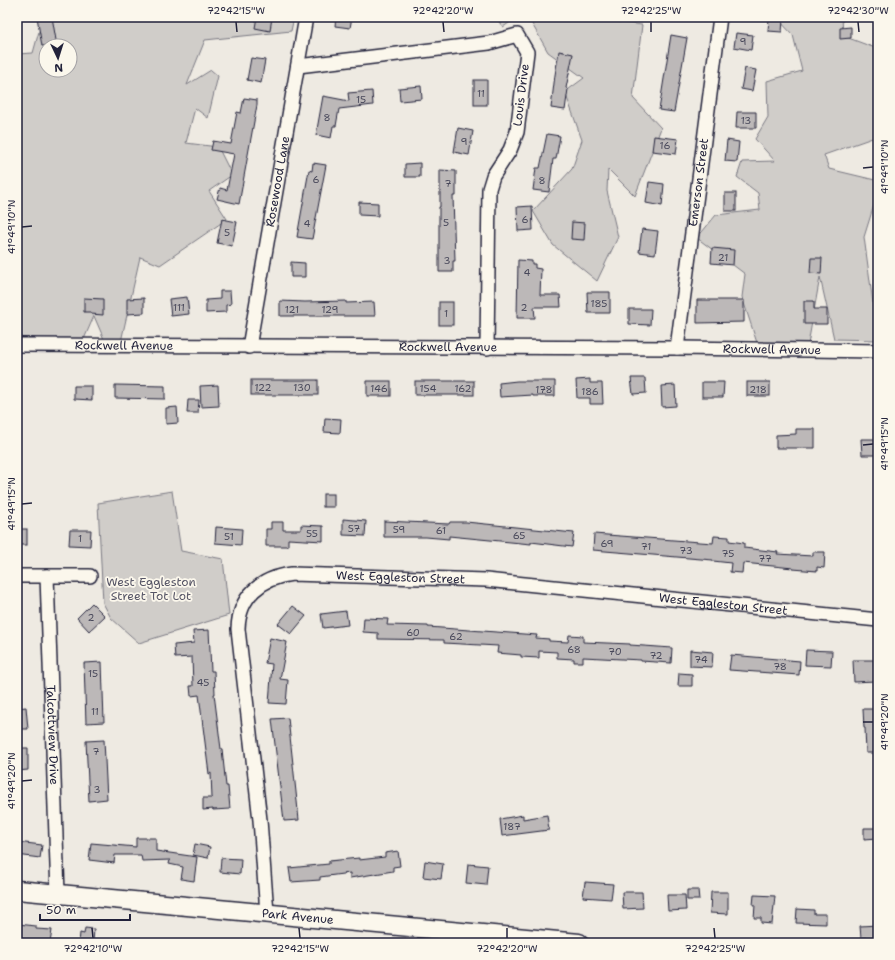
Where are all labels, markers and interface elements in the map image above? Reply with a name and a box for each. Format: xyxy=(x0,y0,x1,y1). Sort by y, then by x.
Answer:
text: 72°42'15"W xyxy=(207,4,265,17)
text: 72°42'20"W xyxy=(412,4,474,17)
text: 72°42'25"W xyxy=(621,4,682,17)
text: 72°42'30"W xyxy=(827,4,889,17)
house number: 9 xyxy=(740,35,747,48)
north arrow xyxy=(38,38,78,78)
text: N xyxy=(54,60,64,75)
street label: Louis Drive xyxy=(509,63,533,127)
house number: 11 xyxy=(477,87,485,100)
house number: 15 xyxy=(356,93,366,106)
house number: 8 xyxy=(324,111,331,124)
house number: 13 xyxy=(741,114,751,127)
street label: Rosewood Lane xyxy=(262,135,293,228)
house number: 9 xyxy=(461,135,468,148)
street label: Emerson Street xyxy=(685,137,712,228)
house number: 16 xyxy=(660,139,670,152)
text: 41°49'10"N xyxy=(878,140,891,194)
house number: 6 xyxy=(313,173,320,186)
house number: 8 xyxy=(539,174,546,187)
house number: 7 xyxy=(445,177,452,190)
text: 41°49'10"N xyxy=(5,200,18,254)
house number: 6 xyxy=(522,213,529,226)
house number: 5 xyxy=(443,216,449,229)
house number: 4 xyxy=(304,217,311,230)
house number: 5 xyxy=(224,226,230,239)
house number: 21 xyxy=(718,251,728,264)
house number: 3 xyxy=(444,254,451,267)
house number: 4 xyxy=(524,266,531,279)
house number: 185 xyxy=(591,297,607,310)
house number: 111 xyxy=(173,301,185,314)
house number: 2 xyxy=(521,301,528,314)
house number: 121 xyxy=(285,303,299,316)
house number: 129 xyxy=(321,303,339,316)
house number: 1 xyxy=(444,307,448,320)
street label: Rockwell Avenue xyxy=(75,337,173,354)
street label: Rockwell Avenue xyxy=(399,339,497,355)
street label: Rockwell Avenue xyxy=(723,341,822,358)
house number: 122 xyxy=(254,381,272,394)
house number: 130 xyxy=(293,381,311,394)
house number: 146 xyxy=(370,382,388,395)
house number: 154 xyxy=(420,382,436,395)
house number: 162 xyxy=(454,382,472,395)
house number: 178 xyxy=(535,383,553,396)
house number: 218 xyxy=(749,383,767,396)
house number: 186 xyxy=(581,385,599,398)
text: 41°49'15"N xyxy=(878,417,891,471)
text: 41°49'15"N xyxy=(5,477,18,531)
house number: 57 xyxy=(348,522,360,535)
house number: 59 xyxy=(393,523,405,536)
house number: 61 xyxy=(436,524,446,537)
house number: 55 xyxy=(306,527,318,540)
house number: 65 xyxy=(513,529,525,542)
house number: 51 xyxy=(224,530,234,543)
house number: 1 xyxy=(78,532,82,545)
house number: 69 xyxy=(600,537,614,550)
house number: 71 xyxy=(641,540,651,553)
house number: 73 xyxy=(679,544,693,557)
house number: 75 xyxy=(722,547,734,560)
house number: 77 xyxy=(758,552,772,565)
street label: West Eggleston Street xyxy=(336,567,465,587)
park label: West Eggleston Street Tot Lot xyxy=(106,574,196,604)
street label: West Eggleston Street xyxy=(658,590,788,619)
house number: 2 xyxy=(88,611,95,624)
house number: 60 xyxy=(406,626,420,639)
house number: 62 xyxy=(449,630,463,643)
house number: 68 xyxy=(567,643,581,656)
house number: 70 xyxy=(608,645,622,658)
house number: 72 xyxy=(649,649,663,662)
house number: 74 xyxy=(694,653,708,666)
house number: 78 xyxy=(773,660,787,673)
house number: 15 xyxy=(88,667,98,680)
house number: 45 xyxy=(197,676,209,689)
street label: Talcottview Drive xyxy=(43,685,62,786)
text: 41°49'20"N xyxy=(878,693,891,751)
house number: 11 xyxy=(91,705,99,718)
house number: 7 xyxy=(93,745,100,758)
text: 41°49'20"N xyxy=(5,752,18,810)
house number: 3 xyxy=(94,783,101,796)
house number: 187 xyxy=(503,820,521,833)
scale bar xyxy=(40,896,130,922)
text: 50 m xyxy=(46,902,76,918)
street label: Park Avenue xyxy=(261,905,335,928)
text: 72°42'10"W xyxy=(64,942,123,955)
text: 72°42'15"W xyxy=(271,942,329,955)
text: 72°42'20"W xyxy=(476,942,538,955)
text: 72°42'25"W xyxy=(685,942,746,955)

